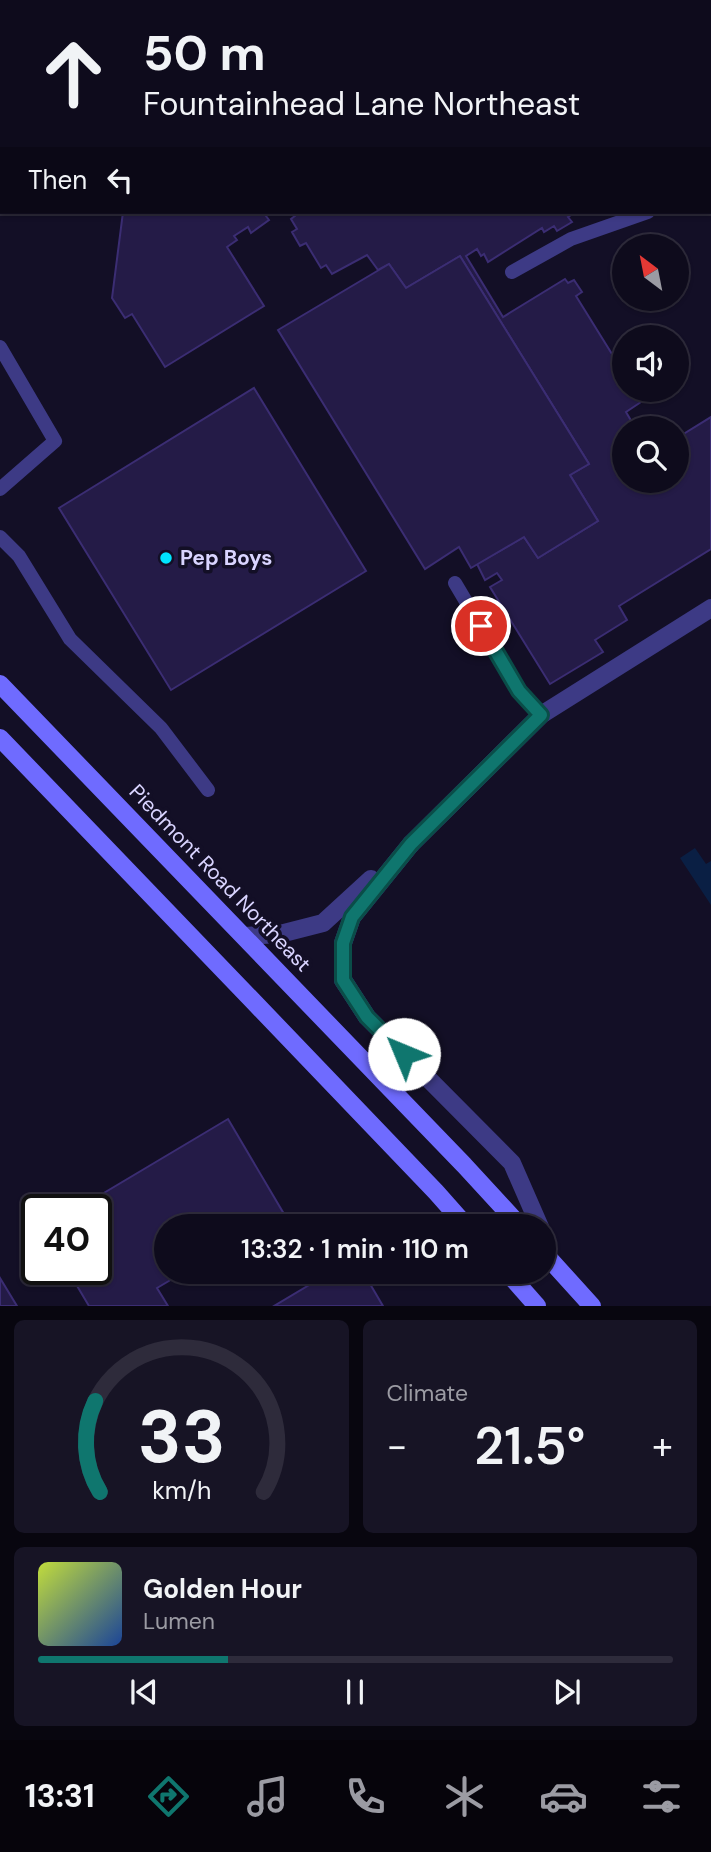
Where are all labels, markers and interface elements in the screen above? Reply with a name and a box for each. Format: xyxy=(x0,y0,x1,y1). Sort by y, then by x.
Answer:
text: 50 m xyxy=(143,21,266,85)
icon: ahead xyxy=(28,28,119,119)
text: Fountainhead Lane Northeast xyxy=(143,83,580,125)
icon: left xyxy=(101,161,139,199)
text: Then xyxy=(28,163,87,197)
north arrow xyxy=(612,234,690,312)
map controls xyxy=(612,234,689,493)
button: sound xyxy=(612,325,689,402)
button: search xyxy=(612,416,689,493)
place label: Pep Boys xyxy=(180,544,272,572)
marker: Pep Boys xyxy=(158,550,174,566)
pin xyxy=(451,596,511,656)
icon: arrive xyxy=(462,607,500,645)
street label: Piedmont Road Northeast xyxy=(123,778,317,978)
position arrow xyxy=(367,1017,441,1091)
speed limit sign: 40 xyxy=(21,1194,112,1285)
text: 13:32 · 1 min · 110 m xyxy=(241,1232,469,1266)
text: Climate xyxy=(387,1378,468,1408)
text: 33 xyxy=(137,1391,225,1486)
text: 21.5° xyxy=(474,1412,585,1480)
text: − xyxy=(387,1421,407,1471)
text: + xyxy=(652,1421,673,1471)
text: km/h xyxy=(152,1474,211,1507)
text: Golden Hour xyxy=(143,1572,302,1606)
text: Lumen xyxy=(143,1606,215,1636)
icon: previous xyxy=(125,1673,163,1711)
icon: pause xyxy=(336,1673,374,1711)
icon: next xyxy=(548,1673,586,1711)
icon: directions xyxy=(144,1772,193,1821)
icon: music xyxy=(243,1772,292,1821)
icon: phone xyxy=(341,1772,390,1821)
icon: climate xyxy=(440,1772,489,1821)
icon: car xyxy=(539,1772,588,1821)
icon: filters xyxy=(637,1772,686,1821)
text: 13:31 xyxy=(25,1775,95,1817)

